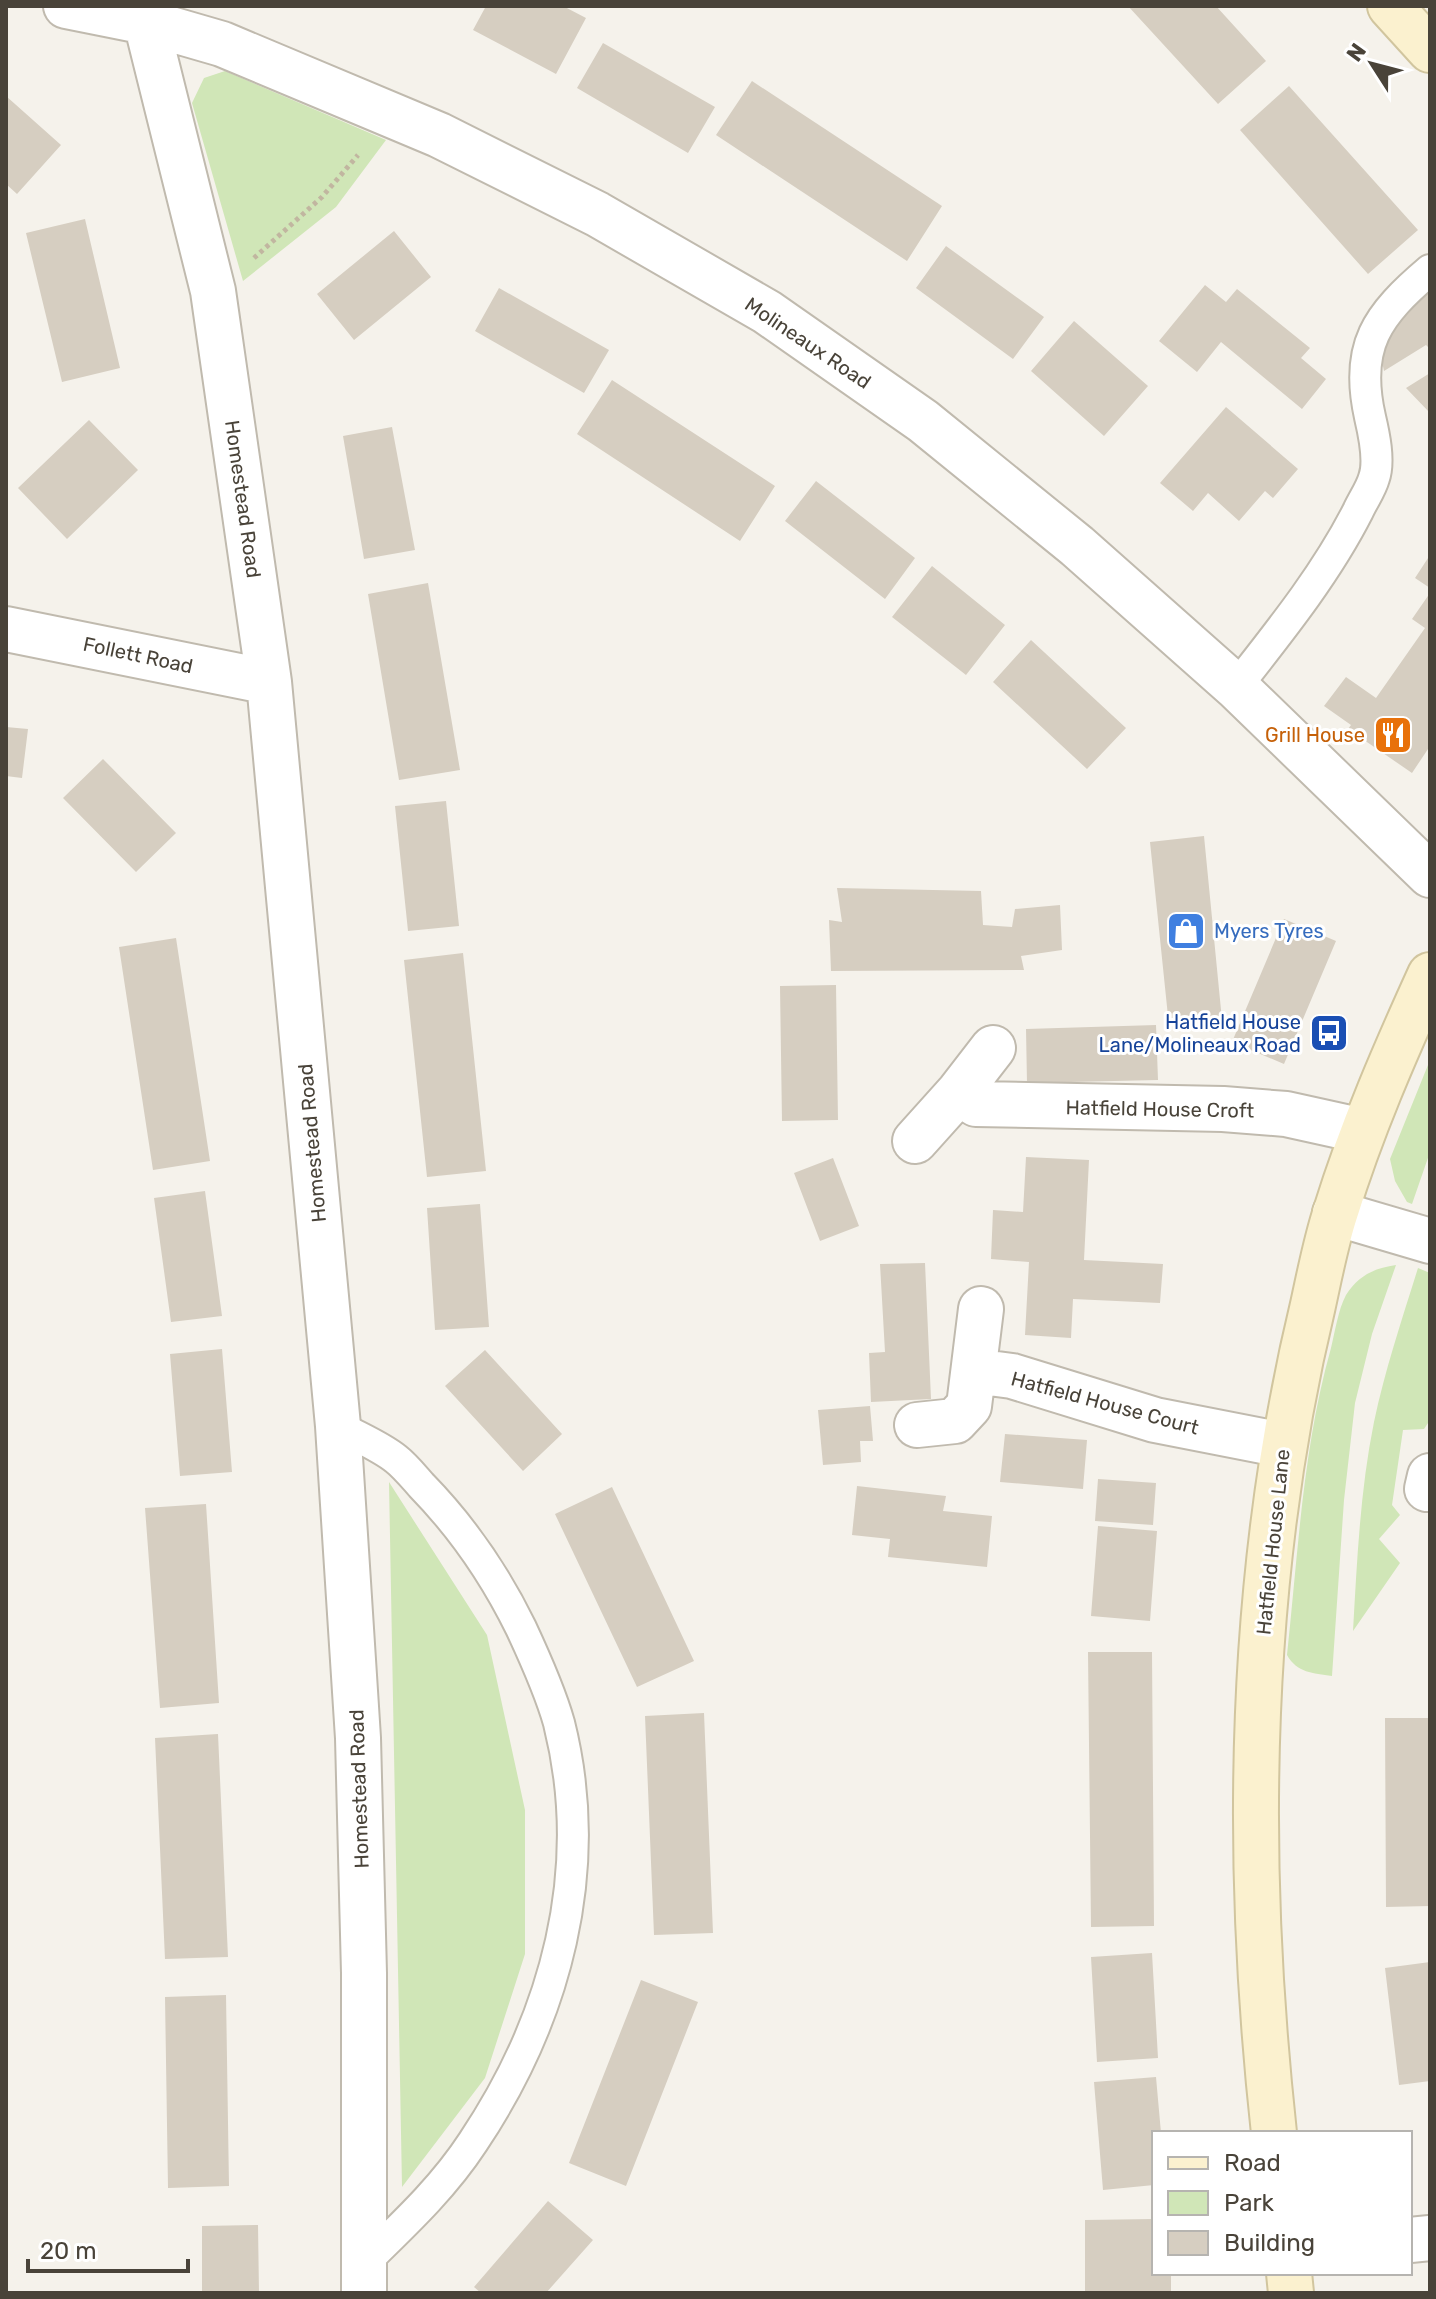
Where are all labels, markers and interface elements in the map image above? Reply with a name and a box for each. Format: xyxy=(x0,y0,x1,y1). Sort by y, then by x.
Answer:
north arrow xyxy=(1332,24,1412,104)
text: N xyxy=(1341,38,1372,67)
street label: Molineaux Road xyxy=(741,292,875,394)
street label: Homestead Road xyxy=(220,419,266,579)
street label: Follett Road xyxy=(81,632,195,678)
restaurant icon: Grill House xyxy=(1372,714,1414,756)
place label: Grill House xyxy=(1265,723,1365,747)
shop icon: Myers Tyres xyxy=(1165,910,1207,952)
place label: Myers Tyres xyxy=(1214,919,1324,943)
place label: Hatfield House Lane/Molineaux Road xyxy=(1099,1010,1301,1057)
bus stop icon: Hatfield House Lane/Molineaux Road xyxy=(1308,1012,1350,1054)
street label: Homestead Road xyxy=(293,1063,331,1223)
street label: Hatfield House Croft xyxy=(1066,1095,1255,1123)
street label: Hatfield House Court xyxy=(1009,1366,1202,1440)
street label: Hatfield House Lane xyxy=(1251,1448,1295,1636)
street label: Homestead Road xyxy=(344,1709,374,1869)
legend xyxy=(1152,2131,1412,2275)
text: Road xyxy=(1224,2149,1281,2177)
text: Park xyxy=(1224,2189,1275,2217)
scale bar xyxy=(28,2223,188,2273)
text: Building xyxy=(1224,2229,1315,2257)
text: 20 m xyxy=(40,2237,97,2265)

